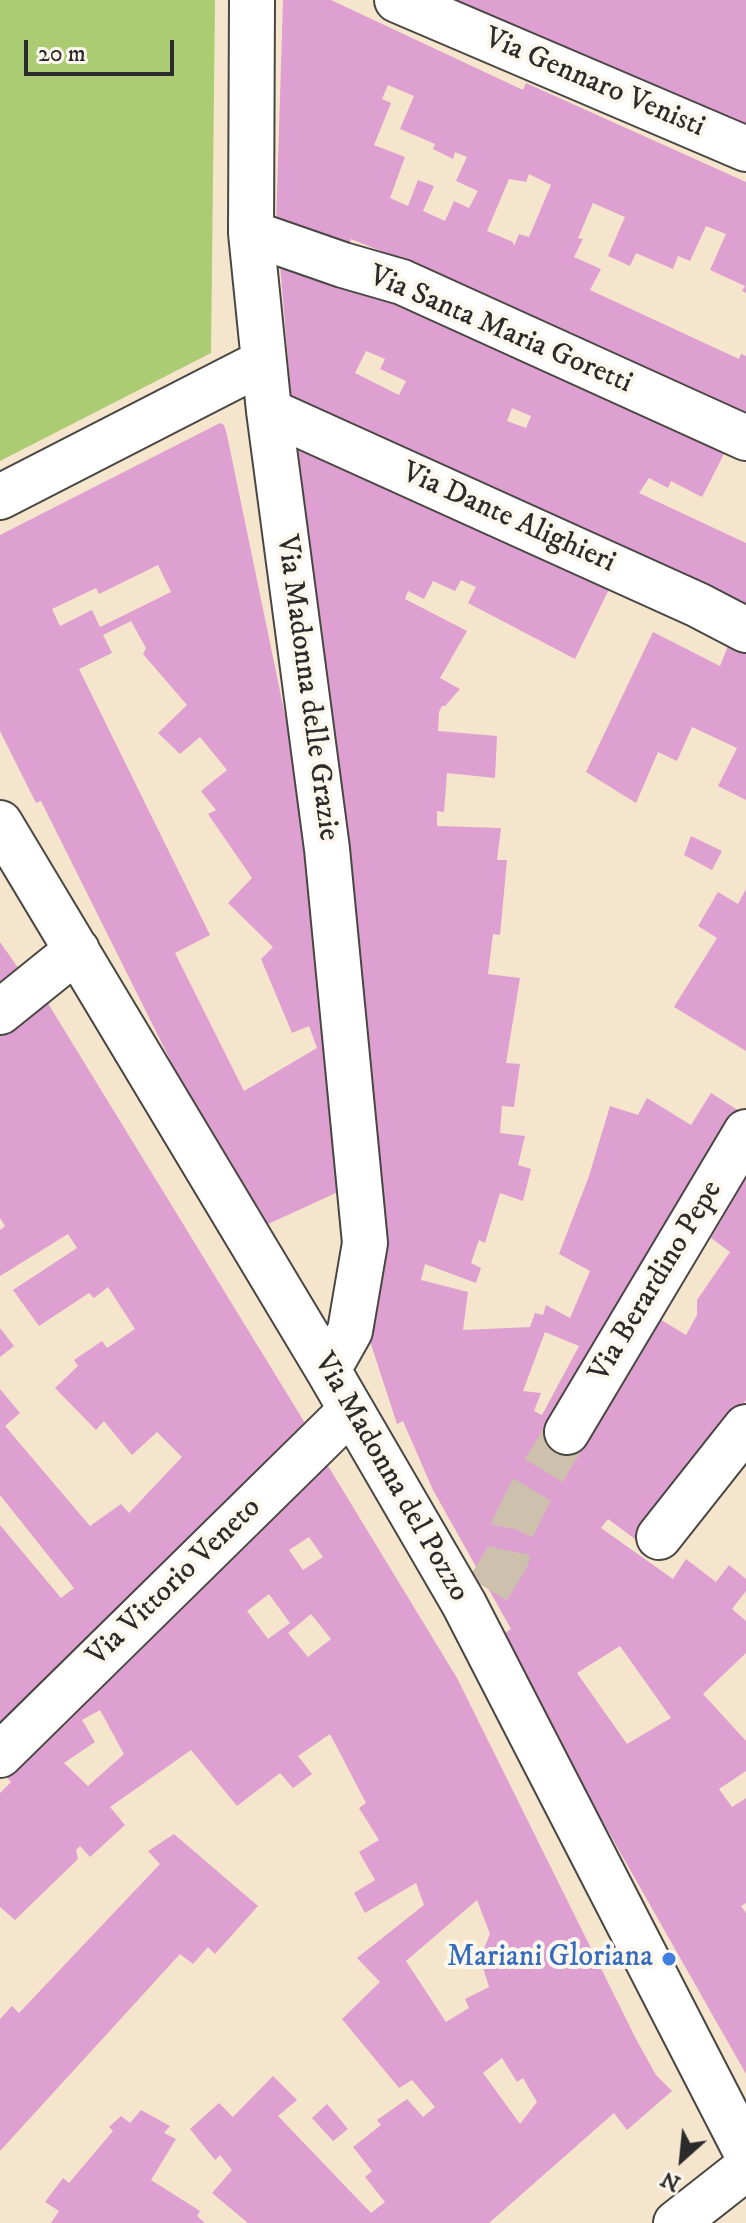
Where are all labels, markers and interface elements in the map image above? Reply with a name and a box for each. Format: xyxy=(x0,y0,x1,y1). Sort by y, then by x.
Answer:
street label: Via Gennaro Venisti xyxy=(478,21,710,147)
scale bar xyxy=(28,24,178,74)
text: 20 m xyxy=(38,39,86,69)
street label: Via Santa Maria Goretti xyxy=(363,259,637,403)
street label: Via Dante Alighieri xyxy=(396,456,620,582)
street label: Via Madonna delle Grazie xyxy=(267,533,345,843)
street label: Via Berardino Pepe xyxy=(583,1175,731,1389)
street label: Via Madonna del Pozzo xyxy=(304,1347,476,1609)
street label: Via Vittorio Veneto xyxy=(81,1491,269,1675)
place label: Mariani Gloriana xyxy=(447,1941,653,1977)
marker: Mariani Gloriana xyxy=(660,1950,678,1968)
north arrow xyxy=(642,2119,722,2199)
text: N xyxy=(657,2165,685,2197)

